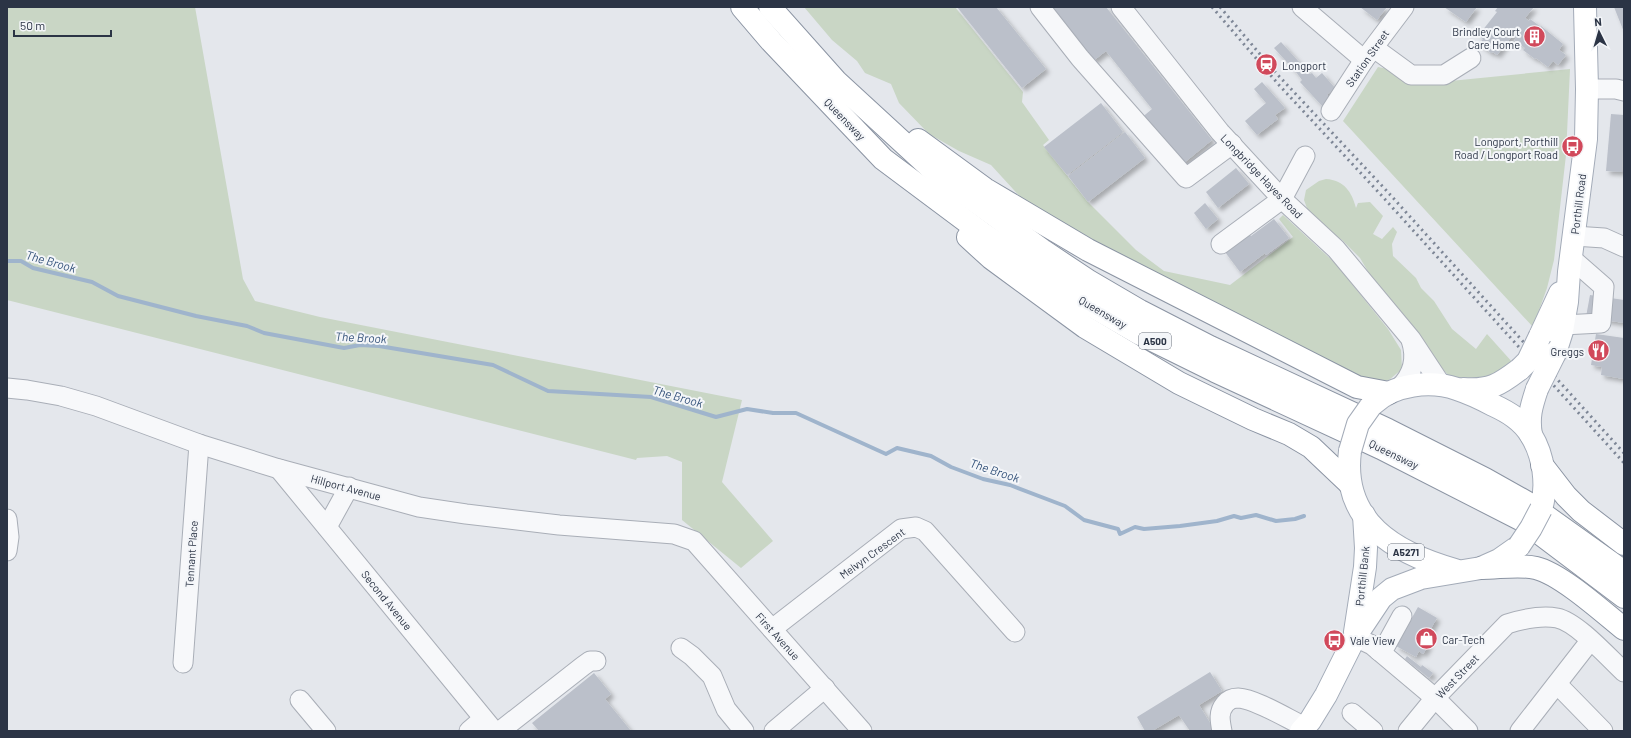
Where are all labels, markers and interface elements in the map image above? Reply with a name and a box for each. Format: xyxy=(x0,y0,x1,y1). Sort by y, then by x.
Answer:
scale bar xyxy=(14,12,111,38)
north arrow xyxy=(1579,12,1619,52)
text: N xyxy=(1594,15,1602,28)
text: 50 m xyxy=(20,18,45,32)
building icon: Brindley Court Care Home xyxy=(1522,24,1548,50)
place label: Brindley Court Care Home xyxy=(1452,25,1520,51)
street label: Station Street xyxy=(1342,27,1392,89)
station icon: Longport xyxy=(1254,52,1280,78)
place label: Longport xyxy=(1282,59,1326,72)
street label: Queensway xyxy=(822,95,868,143)
street label: Longbridge Hayes Road xyxy=(1218,131,1306,221)
bus stop icon: Longport, Porthill Road / Longport Road xyxy=(1560,134,1586,160)
place label: Longport, Porthill Road / Longport Road xyxy=(1454,135,1558,161)
street label: Porthill Road xyxy=(1568,173,1588,235)
water label: The Brook xyxy=(24,247,78,275)
street label: Queensway xyxy=(1077,293,1129,331)
water label: The Brook xyxy=(335,329,387,345)
road number: A500 xyxy=(1139,333,1171,349)
restaurant icon: Greggs xyxy=(1586,338,1612,364)
place label: Greggs xyxy=(1550,345,1584,358)
water label: The Brook xyxy=(651,382,705,410)
street label: Queensway xyxy=(1367,436,1421,472)
water label: The Brook xyxy=(968,455,1022,485)
street label: Hillport Avenue xyxy=(309,471,383,503)
street label: Tennant Place xyxy=(182,520,200,588)
street label: Melvyn Crescent xyxy=(837,525,907,581)
road number: A5271 xyxy=(1388,544,1424,560)
street label: Porthill Bank xyxy=(1352,545,1372,607)
street label: Second Avenue xyxy=(359,568,415,633)
street label: First Avenue xyxy=(753,610,803,663)
shop icon: Car-Tech xyxy=(1414,626,1440,652)
bus stop icon: Vale View xyxy=(1321,627,1347,653)
place label: Car-Tech xyxy=(1442,633,1485,646)
place label: Vale View xyxy=(1350,634,1395,647)
street label: West Street xyxy=(1433,651,1481,701)

